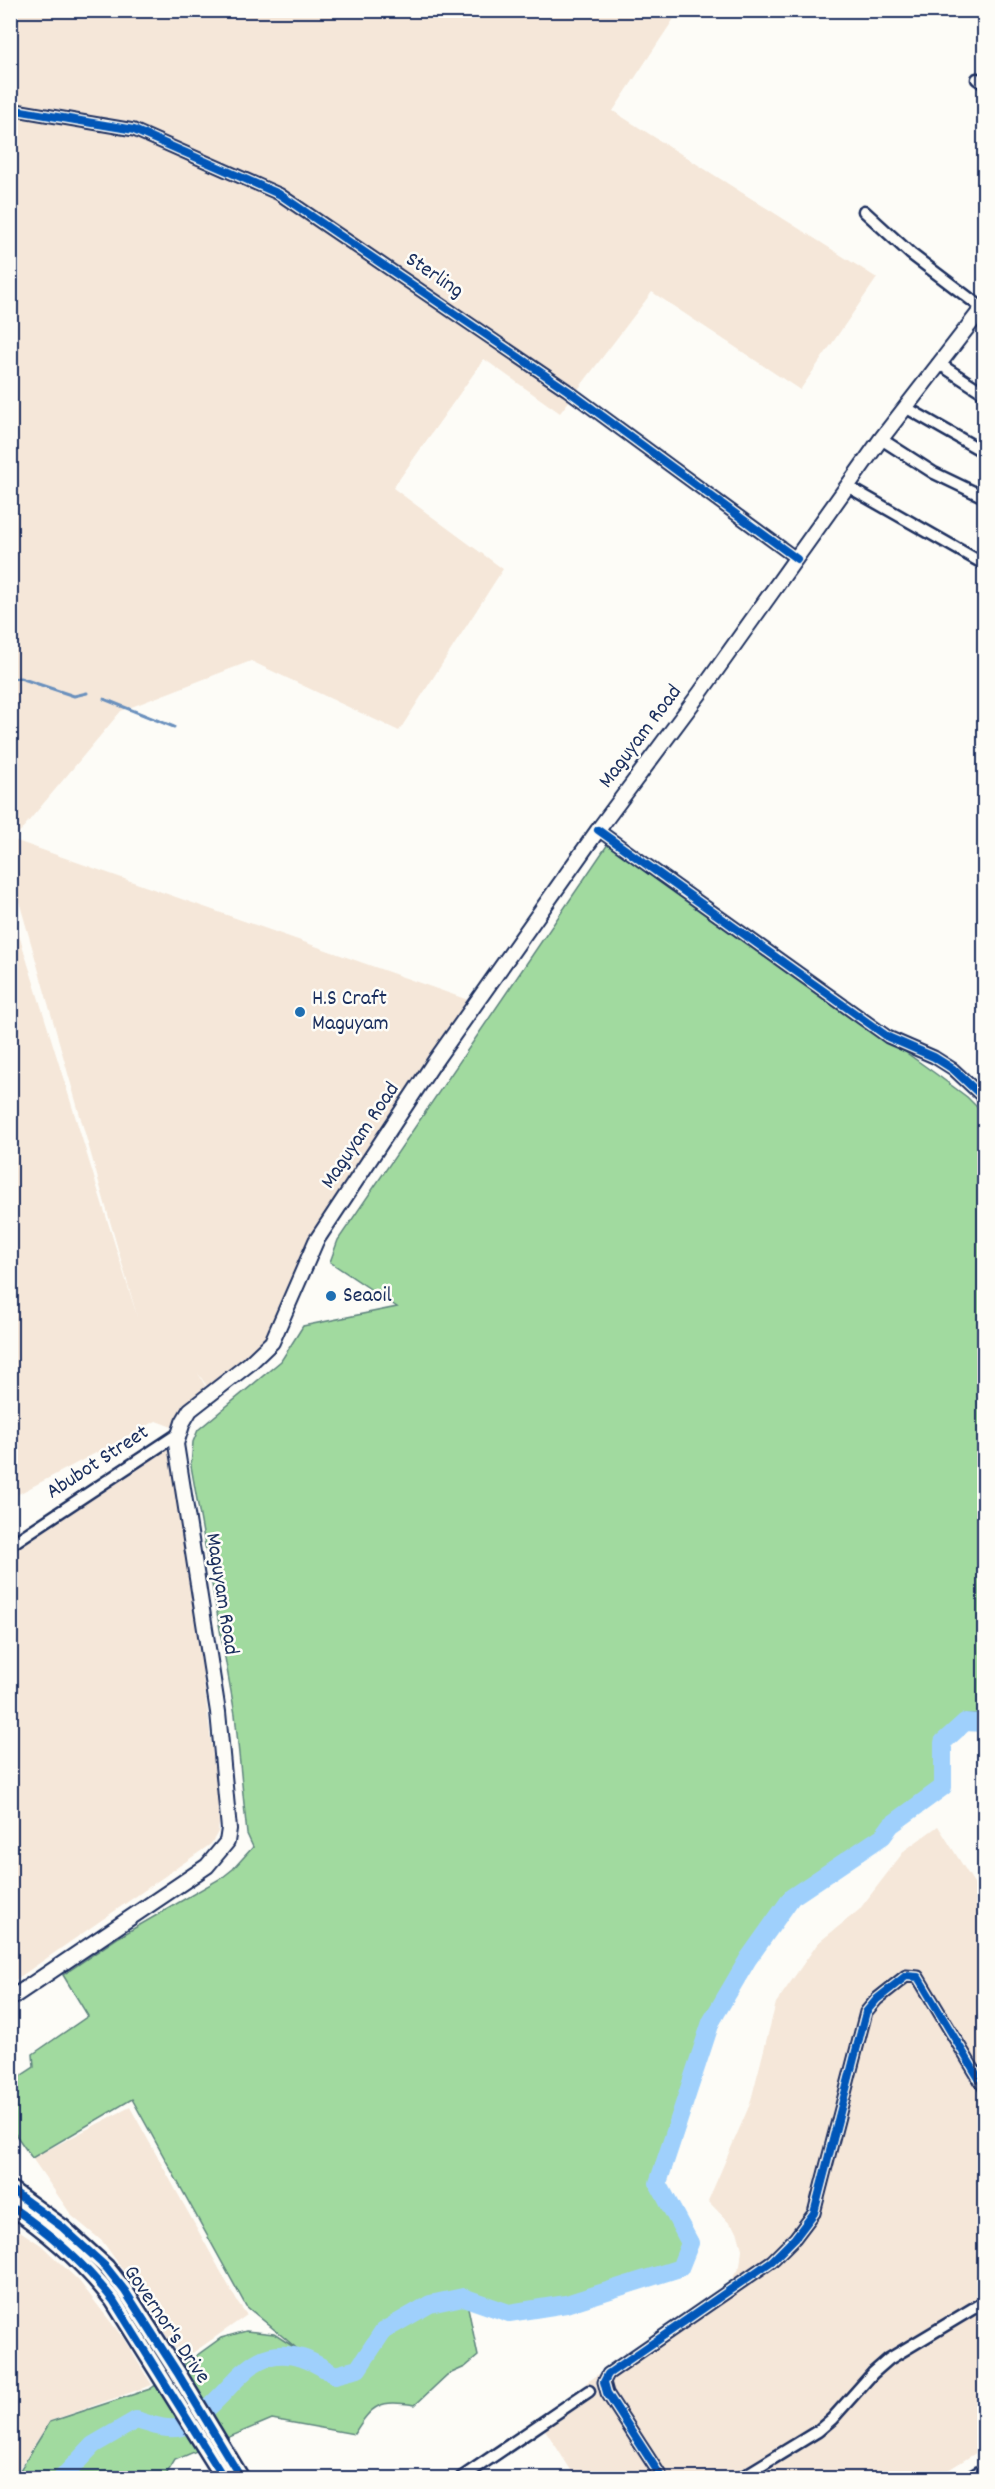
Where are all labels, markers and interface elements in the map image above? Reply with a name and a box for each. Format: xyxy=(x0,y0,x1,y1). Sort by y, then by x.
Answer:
street label: Sterling xyxy=(398,245,470,307)
street label: Maguyam Road xyxy=(592,679,690,795)
place label: H.S Craft Maguyam xyxy=(312,984,389,1040)
marker: H.S Craft Maguyam xyxy=(293,1005,307,1019)
street label: Maguyam Road xyxy=(314,1076,408,1196)
place label: Seaoil xyxy=(343,1281,392,1312)
marker: Seaoil xyxy=(324,1289,338,1303)
street label: Abubot Street xyxy=(41,1418,155,1508)
street label: Maguyam Road xyxy=(196,1531,246,1657)
street label: Governor's Drive xyxy=(115,2260,217,2390)

